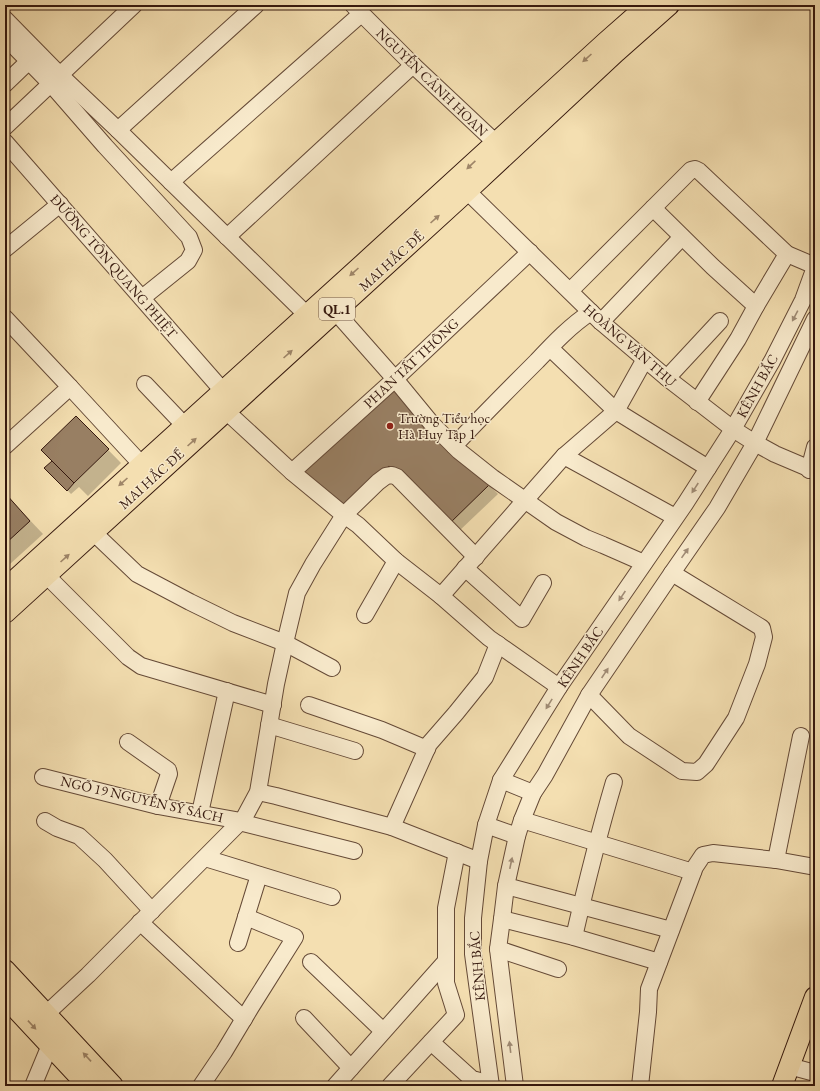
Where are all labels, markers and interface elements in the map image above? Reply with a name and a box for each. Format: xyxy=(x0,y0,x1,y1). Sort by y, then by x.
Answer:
street label: NGUYỄN CẢNH HOAN xyxy=(372,24,492,140)
one-way arrow xyxy=(582,54,592,63)
one-way arrow xyxy=(466,160,476,170)
street label: ĐƯỜNG TÔN QUANG PHIỆT xyxy=(46,190,182,342)
one-way arrow xyxy=(430,215,441,224)
street label: MAI HẮC ĐẾ xyxy=(355,227,428,295)
one-way arrow xyxy=(350,267,359,276)
road number: QL.1 xyxy=(319,298,355,320)
street label: HOÀNG VĂN THỤ xyxy=(580,300,681,391)
one-way arrow xyxy=(792,310,798,321)
street label: PHAN TẤT THÔNG xyxy=(359,314,463,412)
one-way arrow xyxy=(283,350,293,359)
street label: KÊNH BẮC xyxy=(732,351,782,421)
place label: Trường Tiểu học Hà Huy Tập 1 xyxy=(398,409,490,443)
marker: Trường Tiểu học Hà Huy Tập 1 xyxy=(385,421,395,431)
one-way arrow xyxy=(187,437,197,447)
street label: MAI HẮC ĐẾ xyxy=(115,445,188,513)
one-way arrow xyxy=(118,477,129,486)
one-way arrow xyxy=(691,483,698,494)
one-way arrow xyxy=(681,548,689,559)
one-way arrow xyxy=(60,553,70,563)
one-way arrow xyxy=(618,591,626,601)
street label: KÊNH BẮC xyxy=(553,623,607,691)
one-way arrow xyxy=(601,667,608,678)
one-way arrow xyxy=(545,699,553,709)
street label: NGÕ 19 NGUYỄN SỸ SÁCH xyxy=(59,771,225,827)
one-way arrow xyxy=(508,857,514,869)
street label: KÊNH BẮC xyxy=(465,930,489,1002)
one-way arrow xyxy=(27,1020,36,1030)
one-way arrow xyxy=(507,1041,513,1053)
one-way arrow xyxy=(82,1052,91,1063)

